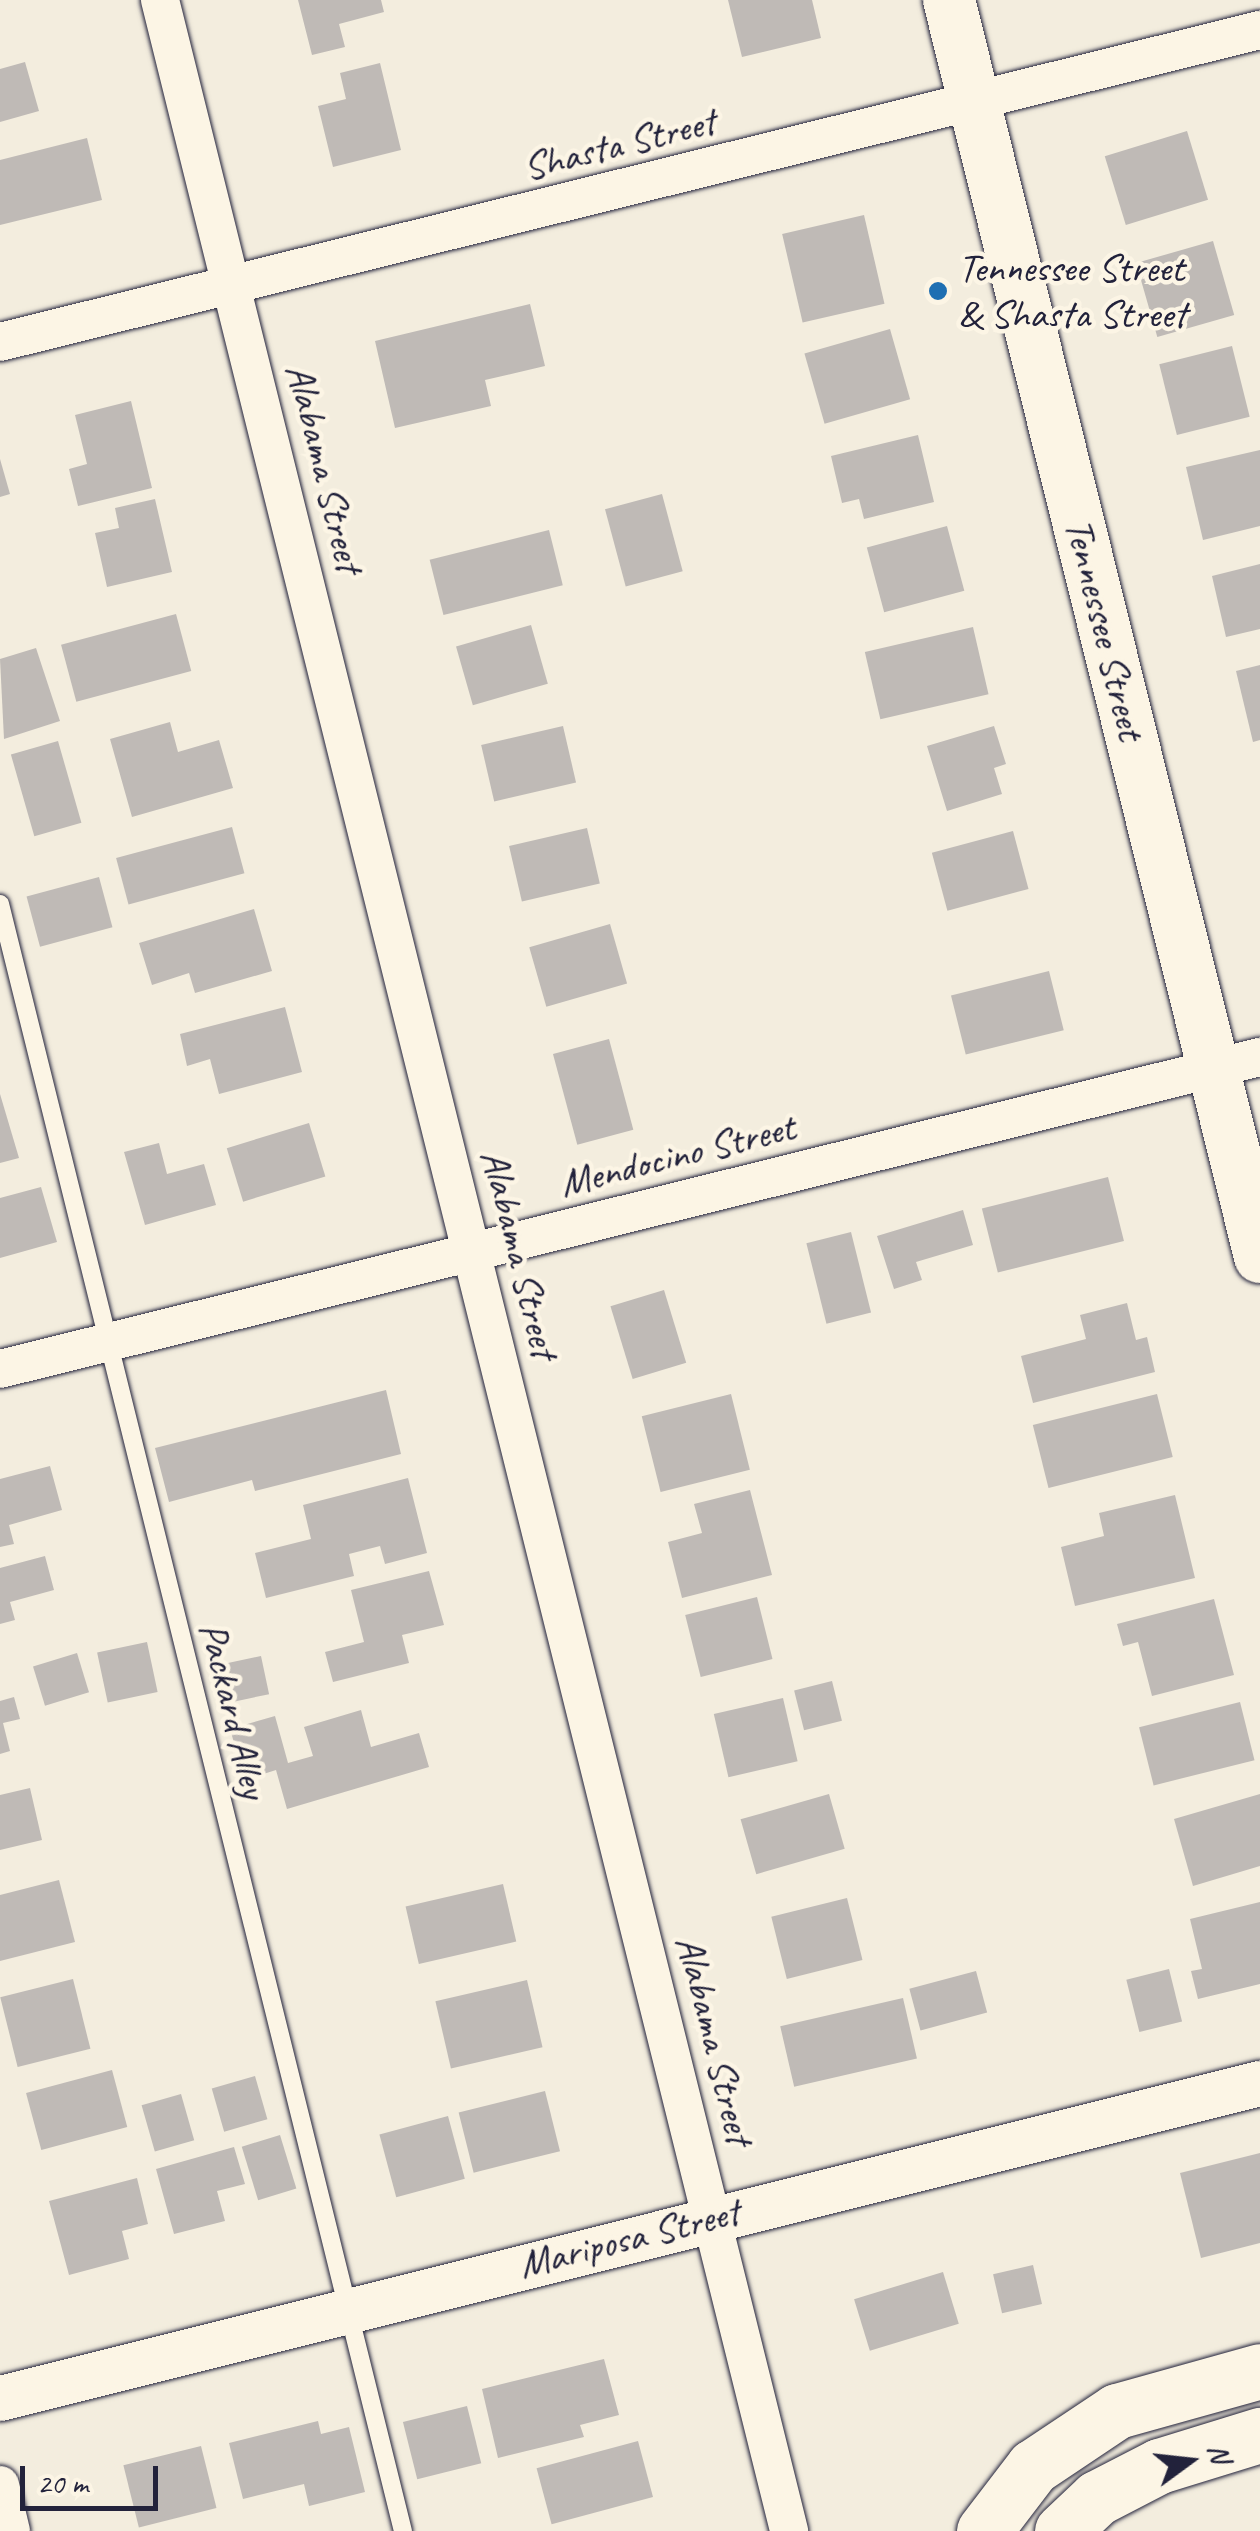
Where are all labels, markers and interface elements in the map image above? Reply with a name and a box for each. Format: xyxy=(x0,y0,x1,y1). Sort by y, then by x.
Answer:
street label: Shasta Street xyxy=(518,97,720,191)
place label: Tennessee Street & Shasta Street xyxy=(958,244,1186,338)
marker: Tennessee Street & Shasta Street xyxy=(927,280,949,302)
street label: Alabama Street xyxy=(276,359,374,577)
street label: Tennessee Street xyxy=(1054,513,1156,745)
street label: Mendocino Street xyxy=(554,1103,800,1207)
street label: Alabama Street xyxy=(471,1145,569,1363)
street label: Packard Alley xyxy=(189,1617,279,1803)
street label: Alabama Street xyxy=(666,1931,764,2149)
street label: Mariposa Street xyxy=(514,2187,744,2289)
north arrow xyxy=(1140,2411,1240,2511)
text: N xyxy=(1200,2440,1239,2466)
scale bar xyxy=(25,2446,162,2508)
text: 20 m xyxy=(37,2464,88,2502)

